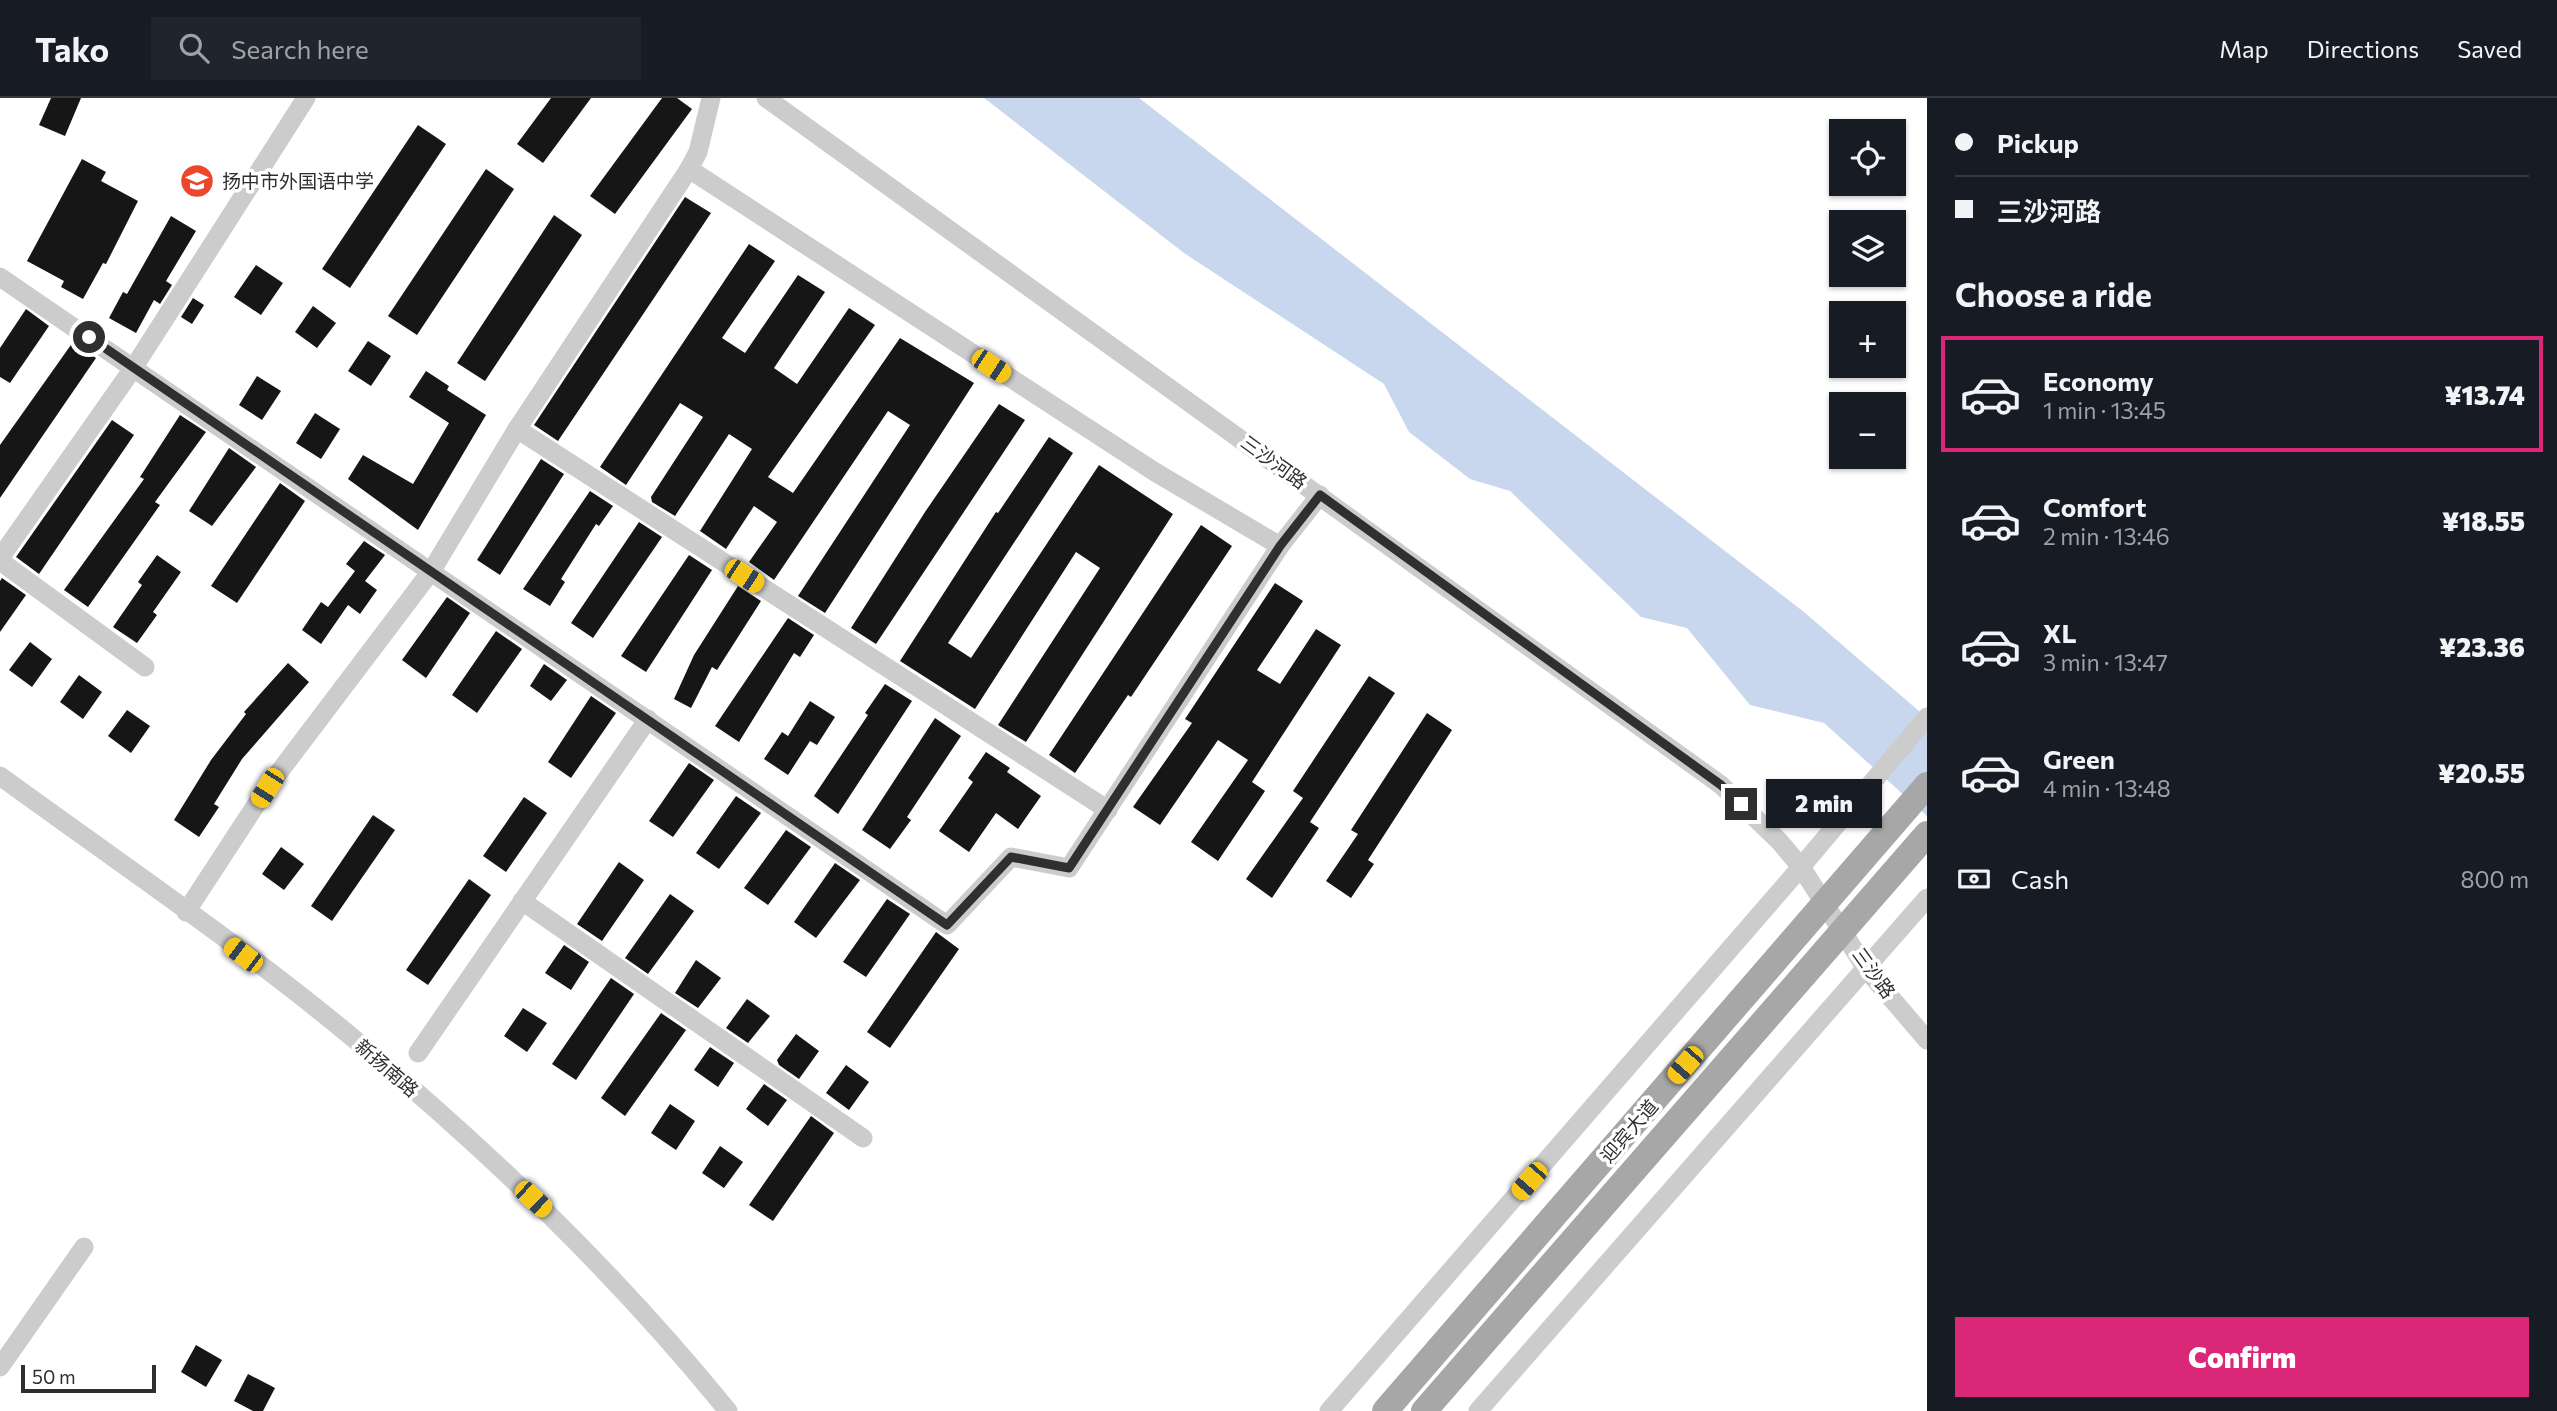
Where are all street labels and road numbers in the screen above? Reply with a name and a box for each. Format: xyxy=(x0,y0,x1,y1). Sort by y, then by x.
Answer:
street label: 三沙河路 xyxy=(1237,430,1312,493)
street label: 三沙路 xyxy=(1848,943,1900,1003)
street label: 新扬南路 xyxy=(351,1034,424,1101)
street label: 迎宾大道 xyxy=(1595,1094,1662,1167)

